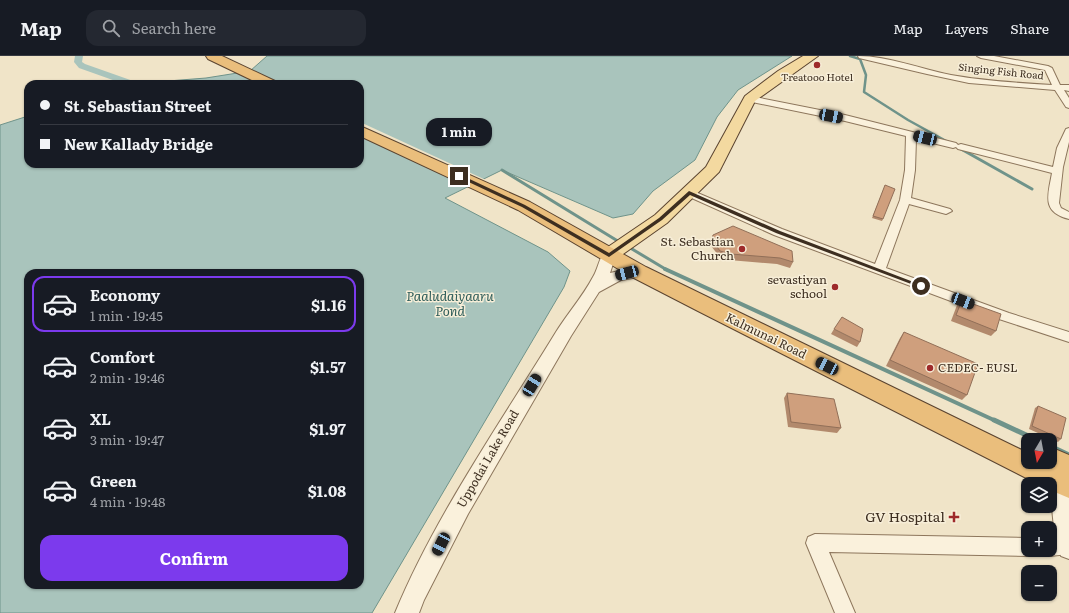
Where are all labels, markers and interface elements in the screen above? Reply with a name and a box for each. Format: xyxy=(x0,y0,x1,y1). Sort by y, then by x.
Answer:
search box xyxy=(86,10,366,46)
text: Map xyxy=(20,14,62,42)
text: Search here xyxy=(132,16,216,39)
icon: search xyxy=(100,17,122,39)
text: Map xyxy=(893,18,923,38)
text: Layers xyxy=(945,18,988,38)
text: Share xyxy=(1010,18,1049,38)
street label: Singing Fish Road xyxy=(958,59,1045,82)
marker: Treatooo Hotel xyxy=(812,60,822,70)
place label: Treatooo Hotel xyxy=(781,69,854,84)
text: St. Sebastian Street xyxy=(64,94,211,117)
car xyxy=(818,108,844,124)
callout: 1 min xyxy=(426,118,492,146)
text: 1 min xyxy=(442,122,476,141)
car xyxy=(912,129,938,147)
text: New Kallady Bridge xyxy=(64,132,213,155)
route end xyxy=(450,167,468,185)
place label: St. Sebastian Church xyxy=(661,232,734,264)
marker: St. Sebastian Church xyxy=(737,244,747,254)
car xyxy=(614,264,640,282)
place label: sevastiyan school xyxy=(767,270,827,302)
route start xyxy=(912,277,930,295)
marker: sevastiyan school xyxy=(830,282,840,292)
text: Economy xyxy=(90,283,160,306)
icon: car xyxy=(42,286,78,322)
water label: Paaludaiyaaru Pond xyxy=(406,286,494,320)
car xyxy=(950,291,976,311)
text: $1.16 xyxy=(311,293,346,316)
text: 1 min · 19:45 xyxy=(90,306,163,325)
street label: Kalmunai Road xyxy=(723,308,811,363)
text: Comfort xyxy=(90,345,155,368)
icon: car xyxy=(42,348,78,384)
text: $1.57 xyxy=(310,355,346,378)
car xyxy=(814,355,840,377)
place label: CEDEC- EUSL xyxy=(938,358,1018,376)
marker: CEDEC- EUSL xyxy=(925,363,935,373)
text: 2 min · 19:46 xyxy=(90,368,165,387)
car xyxy=(521,372,543,398)
street label: Uppodai Lake Road xyxy=(452,406,523,511)
text: XL xyxy=(90,407,111,430)
icon: car xyxy=(42,410,78,446)
text: $1.97 xyxy=(309,417,346,440)
text: 3 min · 19:47 xyxy=(90,430,164,449)
north arrow xyxy=(1021,433,1057,469)
map controls xyxy=(1021,433,1057,601)
text: Green xyxy=(90,469,137,492)
icon: car xyxy=(42,472,78,508)
button: layers xyxy=(1021,477,1057,513)
text: $1.08 xyxy=(308,479,346,502)
text: 4 min · 19:48 xyxy=(90,492,165,511)
place label: GV Hospital xyxy=(865,506,945,526)
marker: GV Hospital xyxy=(948,511,960,523)
button: + xyxy=(1021,521,1057,557)
car xyxy=(430,531,452,557)
button: Confirm xyxy=(40,535,348,581)
button: − xyxy=(1021,565,1057,601)

